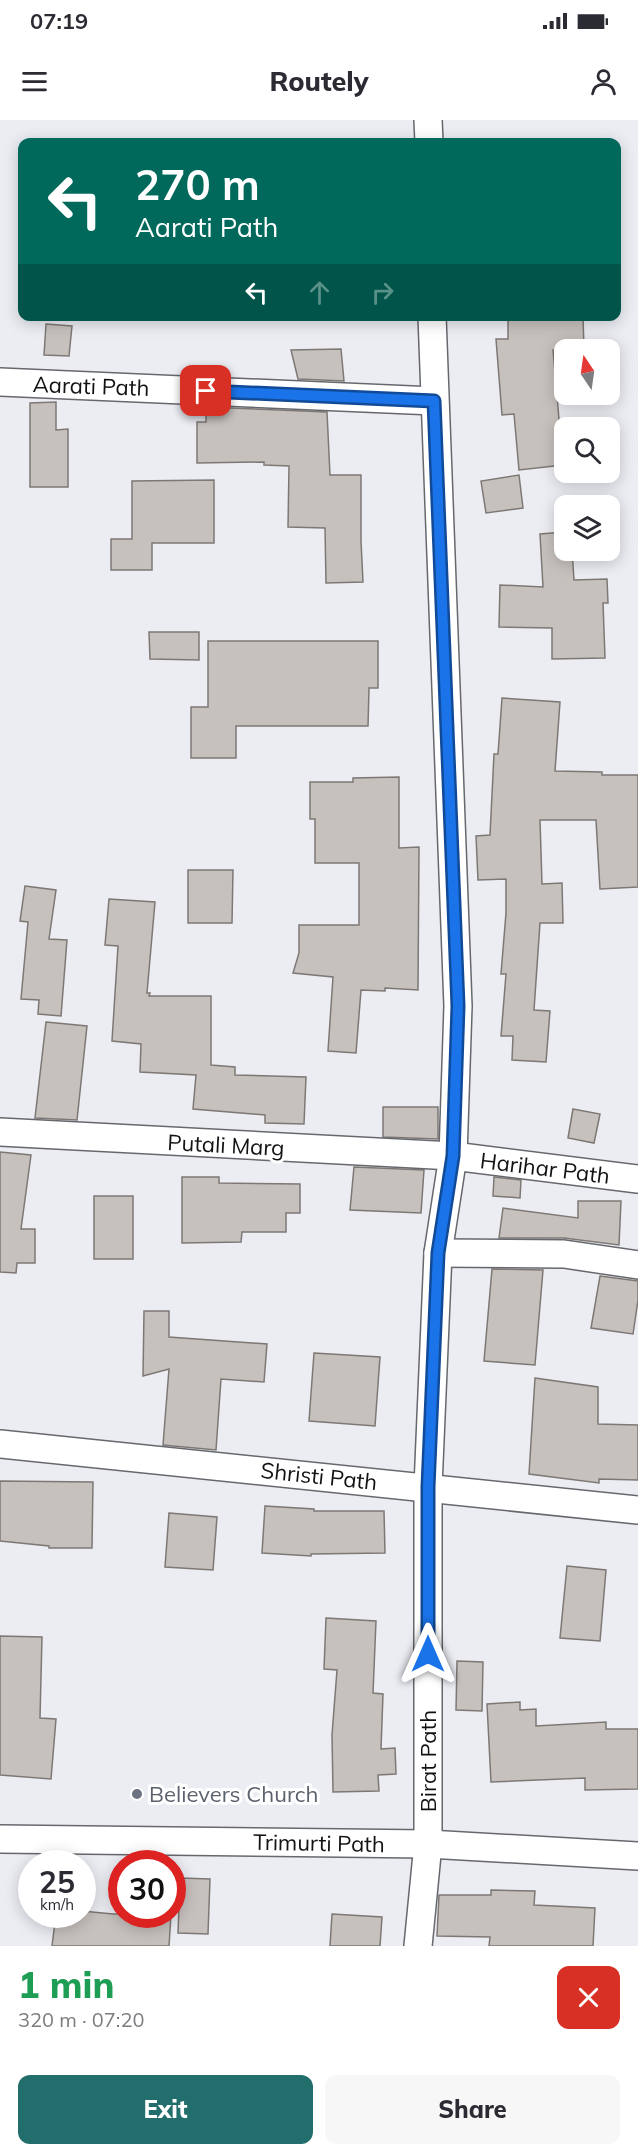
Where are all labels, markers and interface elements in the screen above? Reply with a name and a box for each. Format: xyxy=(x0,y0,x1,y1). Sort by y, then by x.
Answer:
text: 07:19 xyxy=(30,7,88,35)
text: Routely xyxy=(269,64,369,98)
icon: menu xyxy=(18,65,51,98)
icon: person xyxy=(587,65,620,98)
text: 270 m xyxy=(135,158,260,211)
icon: left xyxy=(36,162,114,240)
text: Aarati Path xyxy=(135,210,278,244)
icon: left xyxy=(240,276,273,309)
icon: ahead xyxy=(303,276,336,309)
icon: right xyxy=(366,276,399,309)
north arrow xyxy=(554,339,620,405)
map controls xyxy=(554,339,620,561)
pin xyxy=(180,365,231,416)
street label: Aarati Path xyxy=(32,370,150,402)
icon: arrive xyxy=(189,374,222,407)
button: search xyxy=(554,417,620,483)
button: layers xyxy=(554,495,620,561)
street label: Putali Marg xyxy=(167,1128,285,1162)
street label: Harihar Path xyxy=(478,1146,612,1190)
street label: Shristi Path xyxy=(259,1456,379,1496)
position arrow xyxy=(396,1622,460,1686)
street label: Birat Path xyxy=(414,1710,442,1812)
place label: Believers Church xyxy=(149,1780,319,1808)
marker: Believers Church xyxy=(130,1787,144,1801)
street label: Trimurti Path xyxy=(253,1828,385,1858)
speed limit sign: 30 xyxy=(108,1850,186,1928)
text: 25 xyxy=(39,1863,75,1901)
text: km/h xyxy=(40,1895,74,1914)
text: 1 min xyxy=(18,1962,114,2007)
button: close xyxy=(557,1966,620,2029)
text: 320 m · 07:20 xyxy=(18,2007,144,2032)
button: Exit xyxy=(18,2075,313,2144)
button: Share xyxy=(325,2075,620,2144)

